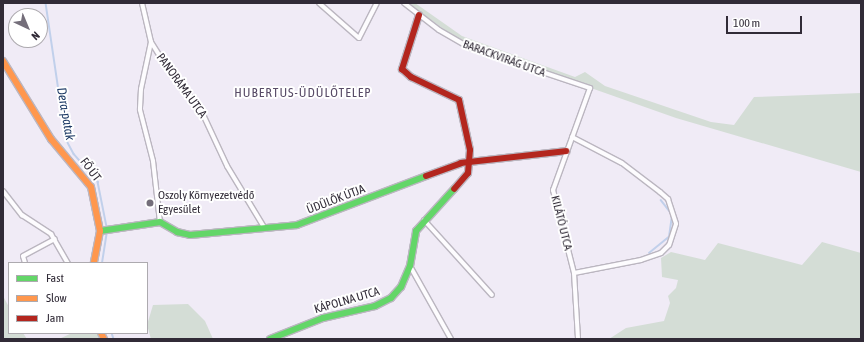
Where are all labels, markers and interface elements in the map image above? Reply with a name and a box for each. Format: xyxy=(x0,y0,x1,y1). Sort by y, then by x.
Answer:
north arrow xyxy=(8,8,48,48)
scale bar xyxy=(728,8,804,34)
text: 100 m xyxy=(733,16,760,30)
text: N xyxy=(29,29,42,42)
street label: BARACKVIRÁG UTCA xyxy=(461,37,547,81)
street label: PANORÁMA UTCA xyxy=(153,51,209,121)
district label: HUBERTUS-ÜDÜLŐTELEP xyxy=(234,85,372,101)
water label: Dera-patak xyxy=(53,86,77,142)
street label: FŐ ÚT xyxy=(76,155,104,185)
street label: ÜDÜLŐK ÚTJA xyxy=(305,182,367,218)
place label: Oszoly Környezetvédő Egyesület xyxy=(158,189,254,217)
street label: KILÁTÓ UTCA xyxy=(547,194,575,252)
marker: Oszoly Környezetvédő Egyesület xyxy=(145,198,155,208)
legend xyxy=(8,262,148,334)
text: Fast xyxy=(46,271,64,285)
street label: KÁPOLNA UTCA xyxy=(313,285,381,317)
text: Slow xyxy=(46,291,67,305)
text: Jam xyxy=(46,311,64,325)

